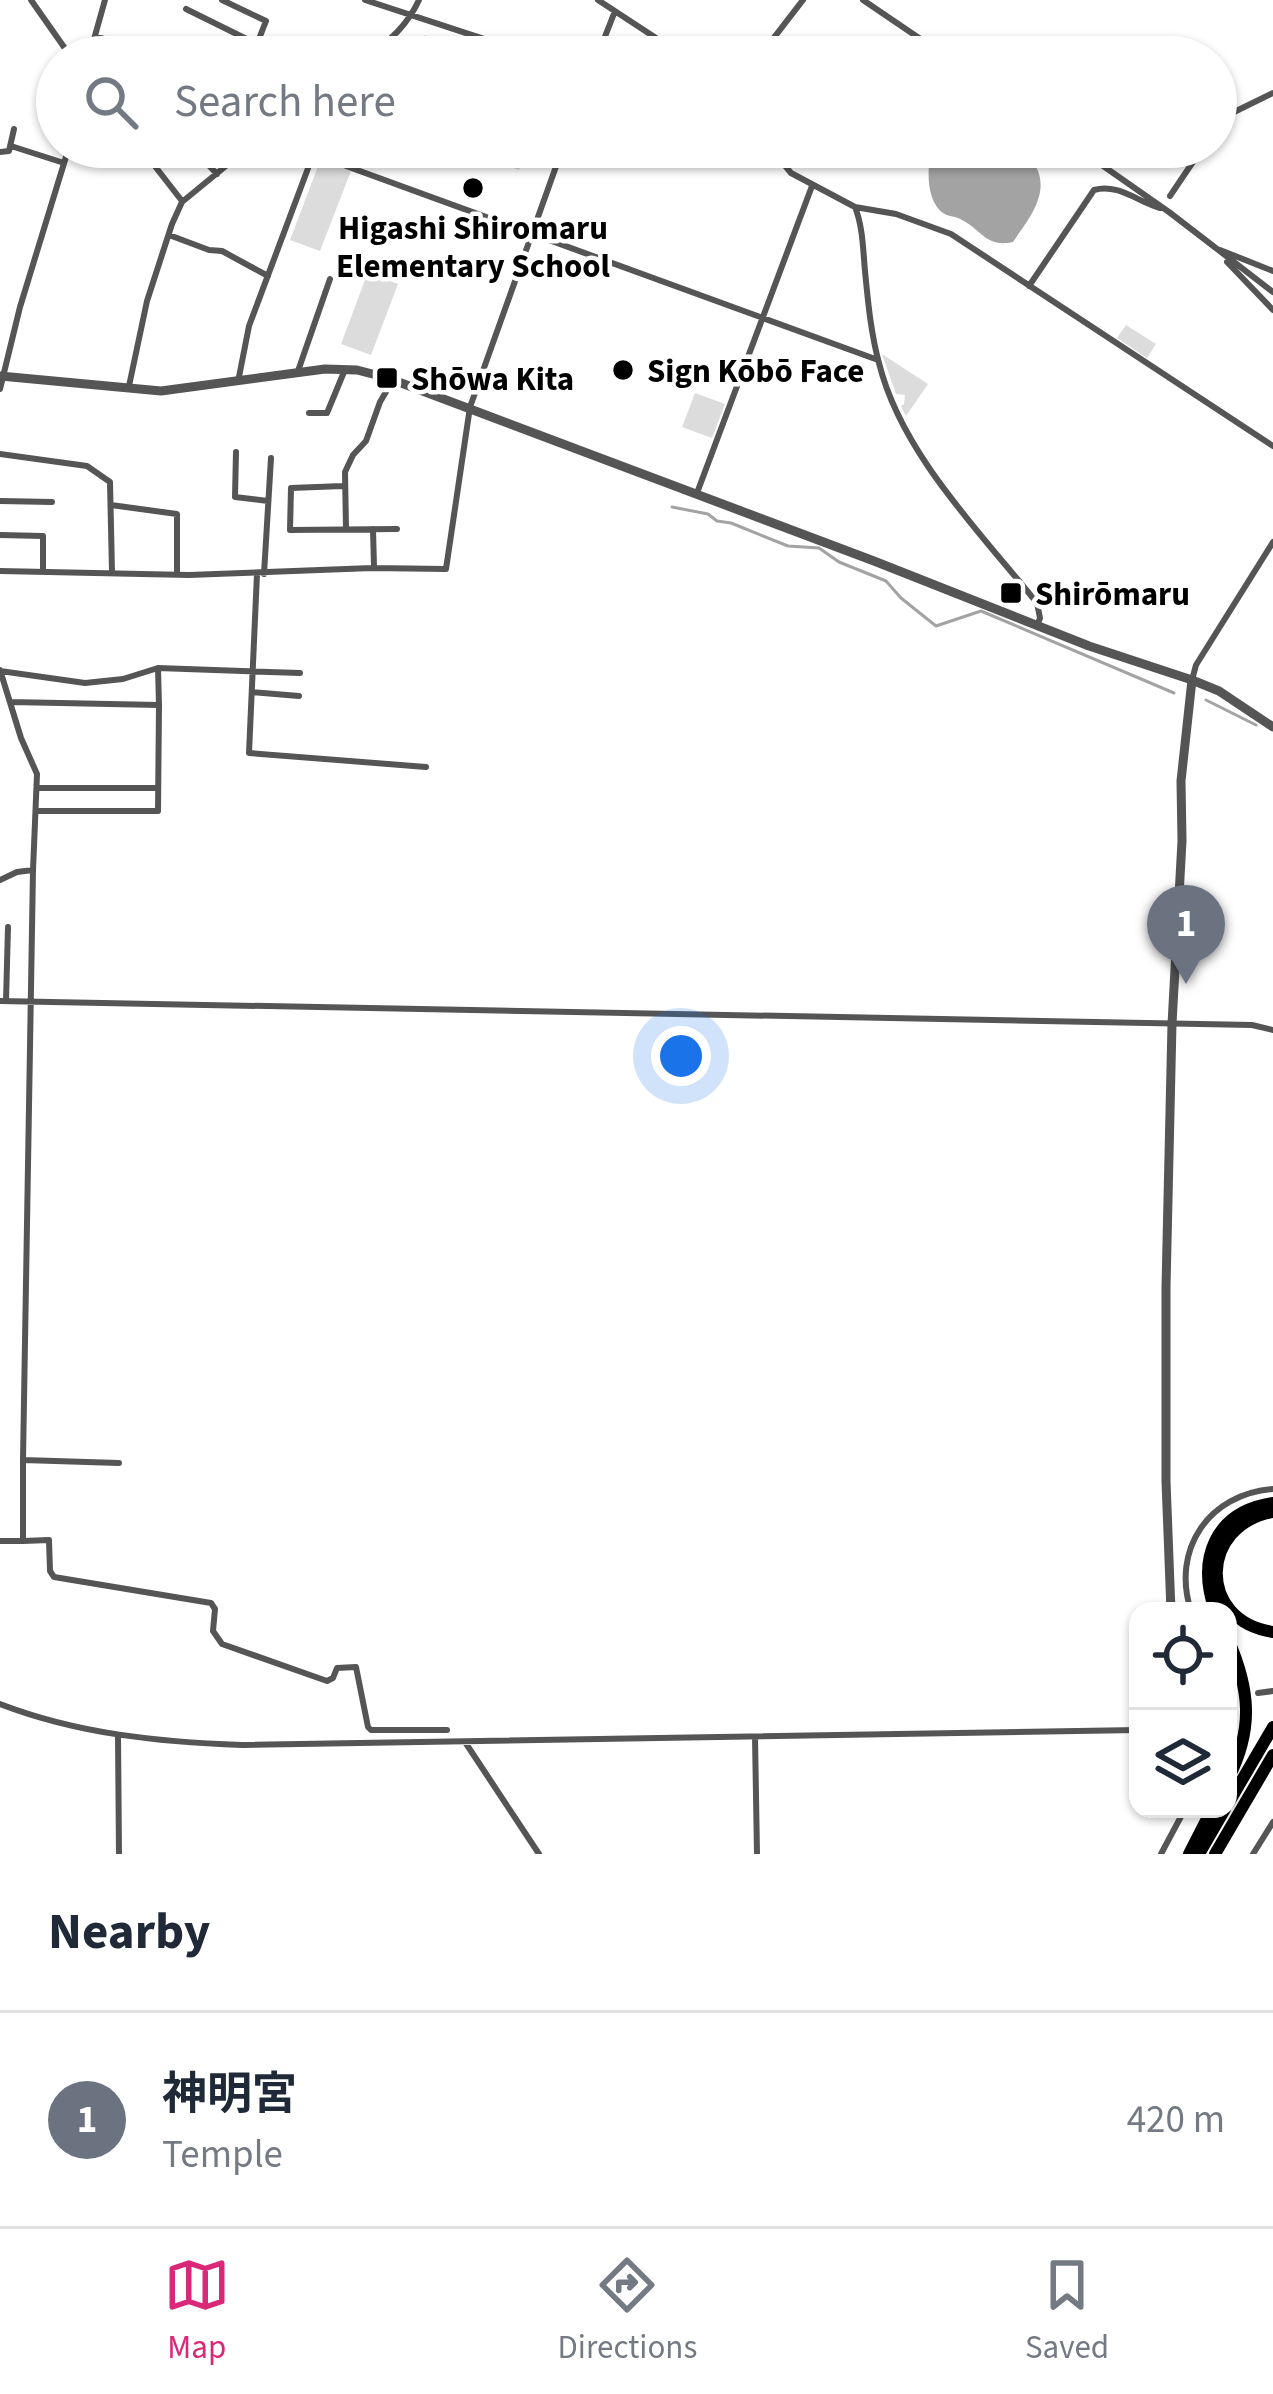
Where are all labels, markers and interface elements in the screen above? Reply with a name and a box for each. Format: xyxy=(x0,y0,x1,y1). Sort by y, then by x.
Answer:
search box xyxy=(36,36,1237,168)
icon: search xyxy=(78,69,144,135)
text: Search here xyxy=(174,70,396,134)
marker: Higashi Shiromaru Elementary School xyxy=(460,175,486,201)
place label: Higashi Shiromaru Elementary School xyxy=(336,205,611,290)
place label: Sign Kōbō Face xyxy=(647,348,864,395)
place label: Shōwa Kita xyxy=(411,356,574,403)
marker: Sign Kōbō Face xyxy=(610,357,636,383)
marker: Shōwa Kita xyxy=(374,365,400,391)
place label: Shirōmaru xyxy=(1035,571,1190,618)
marker: Shirōmaru xyxy=(998,580,1024,606)
pin: 1 xyxy=(1147,885,1225,984)
your location xyxy=(651,1026,711,1086)
map controls xyxy=(1129,1602,1237,1818)
button: locate xyxy=(1129,1602,1237,1710)
button: layers xyxy=(1129,1710,1237,1818)
text: Nearby xyxy=(48,1896,210,1968)
text: 神明宮 xyxy=(162,2063,297,2127)
text: 1 xyxy=(77,2092,97,2148)
text: 420 m xyxy=(1127,2092,1225,2148)
text: Temple xyxy=(162,2127,283,2183)
tab: Map xyxy=(164,2252,230,2371)
tab: Directions xyxy=(558,2252,697,2371)
tab: Saved xyxy=(1025,2252,1109,2371)

